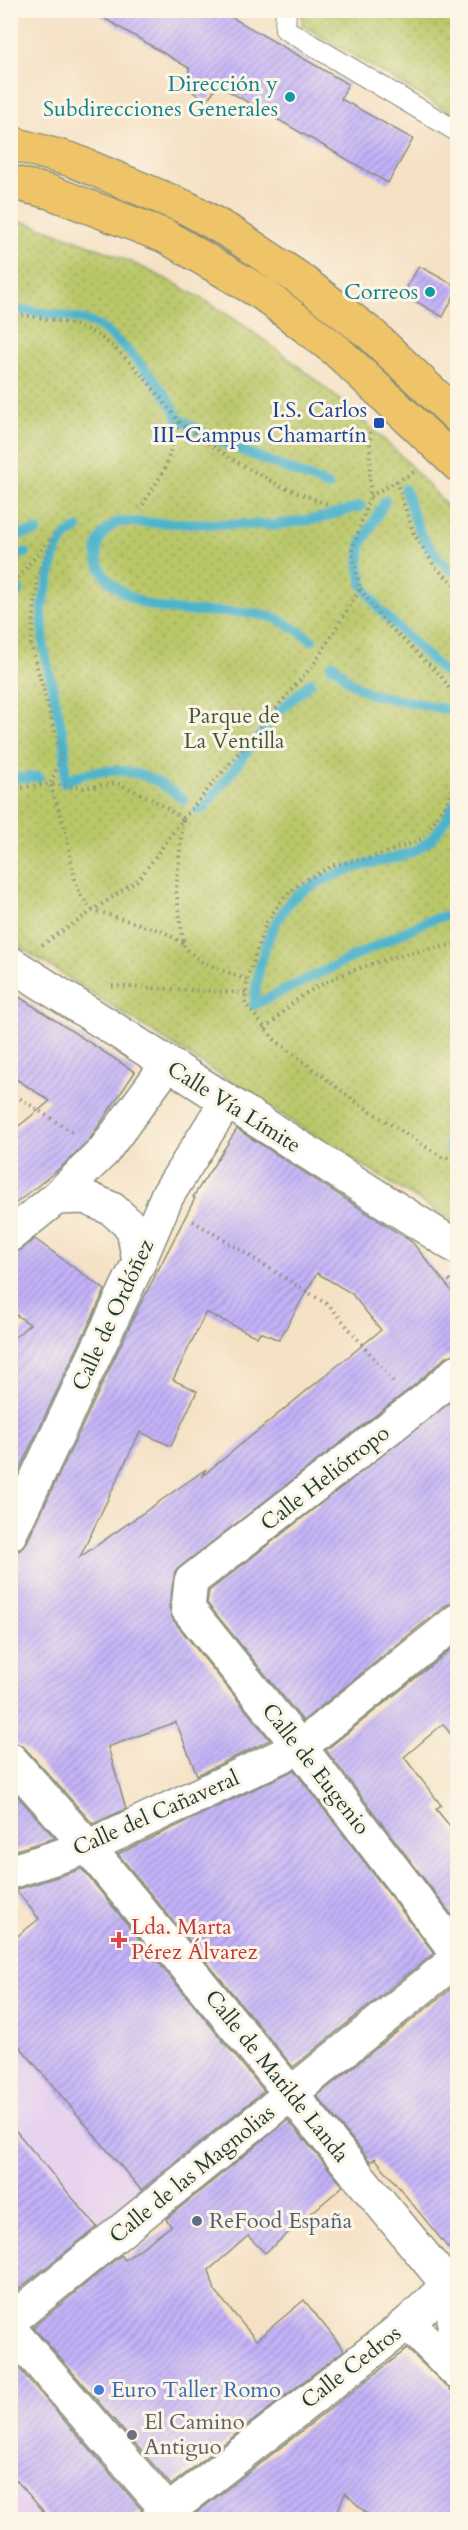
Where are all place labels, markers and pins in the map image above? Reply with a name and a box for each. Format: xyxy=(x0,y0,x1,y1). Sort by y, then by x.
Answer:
place label: Dirección y Subdirecciones Generales xyxy=(43,69,278,124)
marker: Dirección y Subdirecciones Generales xyxy=(283,90,297,104)
place label: Correos xyxy=(344,277,418,307)
marker: Correos xyxy=(423,285,437,299)
place label: I.S. Carlos III-Campus Chamartín xyxy=(153,395,367,450)
marker: I.S. Carlos III-Campus Chamartín xyxy=(372,416,386,430)
place label: Lda. Marta Pérez Álvarez xyxy=(131,1912,258,1967)
marker: Lda. Marta Pérez Álvarez xyxy=(112,1933,126,1947)
place label: ReFood España xyxy=(209,2206,353,2236)
marker: ReFood España xyxy=(190,2214,204,2228)
place label: Euro Taller Romo xyxy=(111,2375,281,2405)
marker: Euro Taller Romo xyxy=(92,2383,106,2397)
place label: El Camino Antiguo xyxy=(144,2407,245,2462)
marker: El Camino Antiguo xyxy=(125,2428,139,2442)

